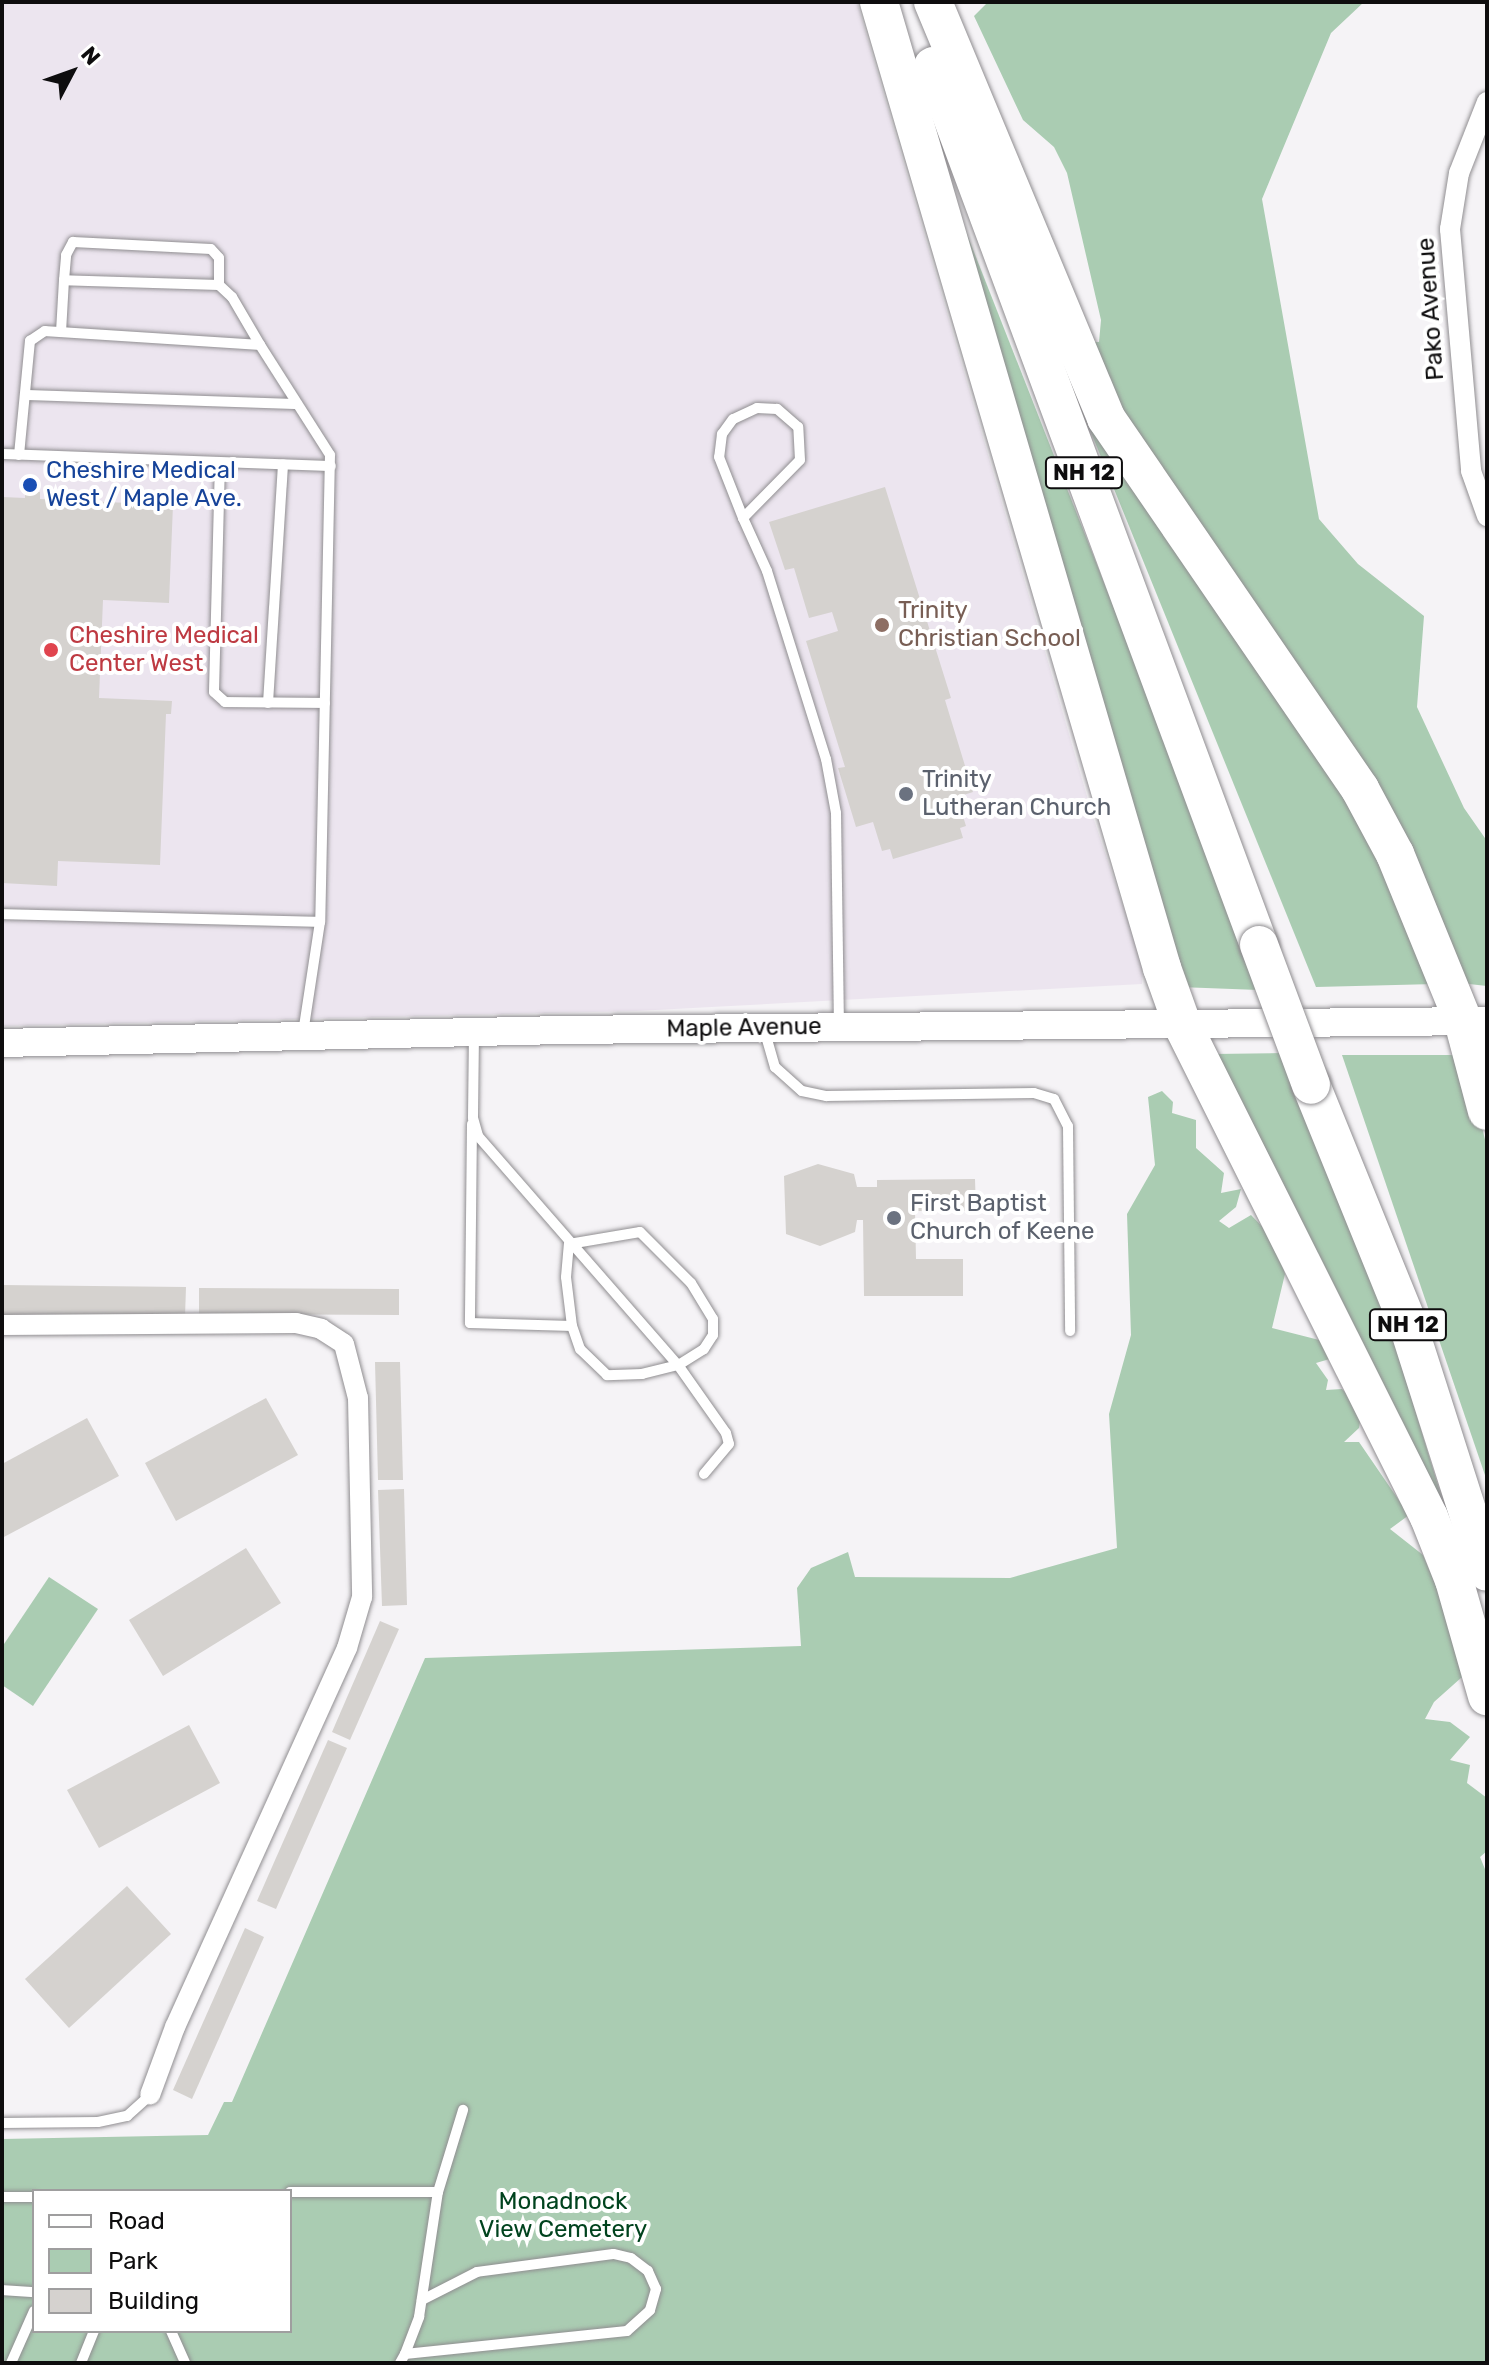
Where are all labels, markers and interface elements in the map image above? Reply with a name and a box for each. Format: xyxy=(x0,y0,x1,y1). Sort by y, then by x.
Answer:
north arrow xyxy=(32,32,112,112)
text: N xyxy=(75,41,106,71)
street label: Pako Avenue xyxy=(1412,236,1450,382)
road number: NH 12 xyxy=(1044,455,1124,491)
place label: Cheshire Medical West / Maple Ave. xyxy=(46,457,243,513)
marker: Cheshire Medical West / Maple Ave. xyxy=(21,476,39,494)
place label: Trinity Christian School xyxy=(898,597,1081,653)
marker: Trinity Christian School xyxy=(873,616,891,634)
place label: Cheshire Medical Center West xyxy=(69,622,259,678)
marker: Cheshire Medical Center West xyxy=(40,639,62,661)
place label: Trinity Lutheran Church xyxy=(922,766,1111,822)
marker: Trinity Lutheran Church xyxy=(897,785,915,803)
street label: Maple Avenue xyxy=(666,1012,822,1044)
place label: First Baptist Church of Keene xyxy=(910,1190,1095,1246)
marker: First Baptist Church of Keene xyxy=(885,1209,903,1227)
road number: NH 12 xyxy=(1368,1307,1448,1343)
park label: Monadnock View Cemetery xyxy=(479,2188,647,2244)
legend xyxy=(32,2189,292,2333)
text: Road xyxy=(108,2207,165,2235)
text: Park xyxy=(108,2247,158,2275)
text: Building xyxy=(108,2287,199,2315)

